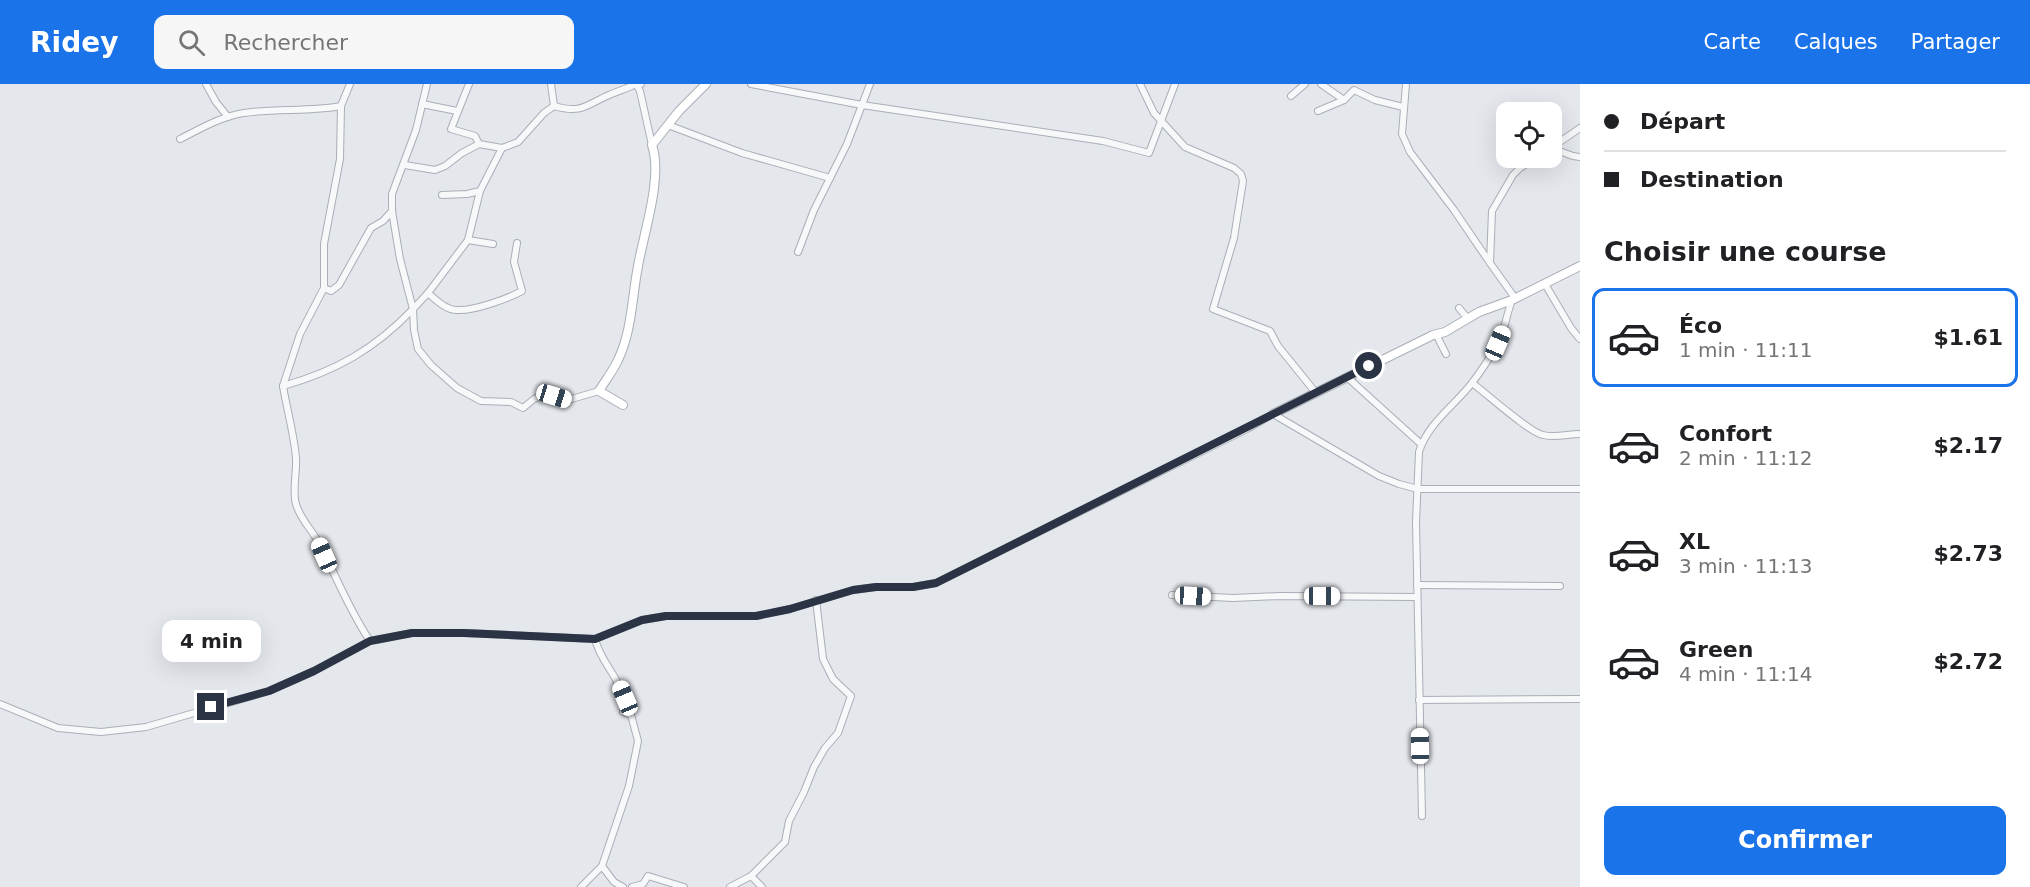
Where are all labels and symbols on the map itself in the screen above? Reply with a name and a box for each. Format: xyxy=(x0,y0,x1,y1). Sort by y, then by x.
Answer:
car xyxy=(1483,323,1513,363)
route start xyxy=(1355,352,1382,379)
car xyxy=(534,382,574,410)
car xyxy=(308,535,340,575)
car xyxy=(1175,586,1211,606)
car xyxy=(1304,587,1340,605)
callout: 4 min xyxy=(162,620,260,662)
car xyxy=(610,678,640,718)
route end xyxy=(197,693,224,720)
car xyxy=(1411,728,1429,764)

